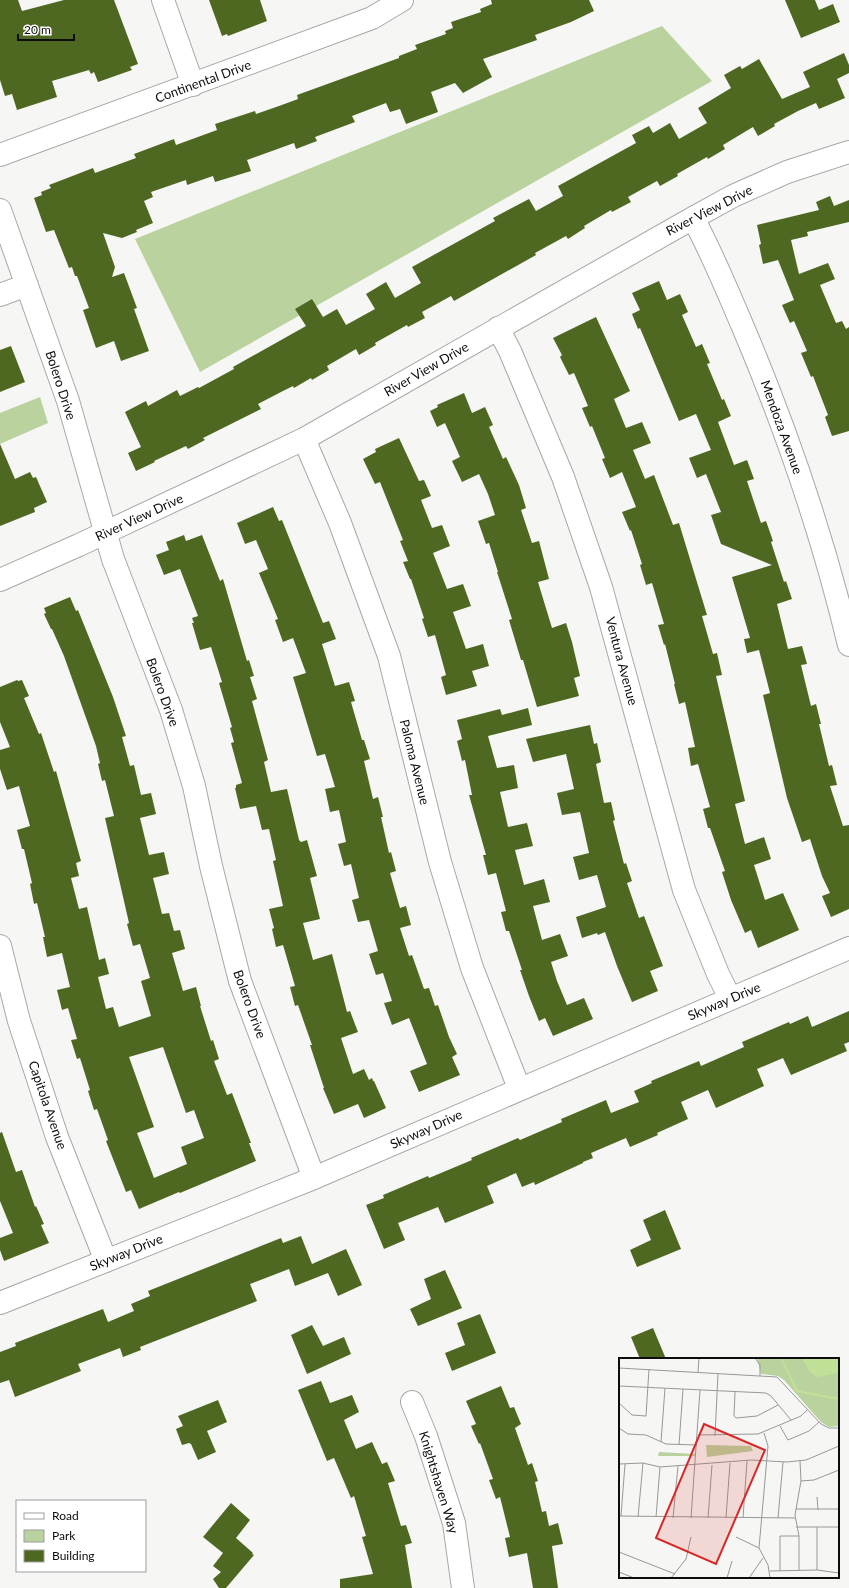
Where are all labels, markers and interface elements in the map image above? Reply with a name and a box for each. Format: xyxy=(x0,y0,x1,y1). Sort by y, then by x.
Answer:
scale bar xyxy=(18,16,74,42)
text: 20 m xyxy=(24,22,51,37)
street label: Continental Drive xyxy=(153,56,253,106)
street label: River View Drive xyxy=(663,181,755,239)
street label: River View Drive xyxy=(381,338,471,400)
street label: Bolero Drive xyxy=(42,348,80,422)
street label: Mendoza Avenue xyxy=(758,378,806,476)
street label: River View Drive xyxy=(93,490,185,544)
street label: Ventura Avenue xyxy=(603,615,642,707)
street label: Bolero Drive xyxy=(143,656,183,729)
street label: Paloma Avenue xyxy=(397,718,433,807)
street label: Bolero Drive xyxy=(230,968,270,1041)
street label: Skyway Drive xyxy=(685,978,763,1023)
street label: Capitola Avenue xyxy=(25,1058,71,1152)
street label: Skyway Drive xyxy=(387,1106,465,1152)
street label: Skyway Drive xyxy=(87,1230,165,1274)
inset map xyxy=(619,1358,839,1578)
street label: Knightshaven Way xyxy=(416,1429,462,1535)
legend xyxy=(16,1500,146,1572)
text: Road xyxy=(52,1508,79,1523)
text: Park xyxy=(52,1528,76,1543)
text: Building xyxy=(52,1548,95,1563)

